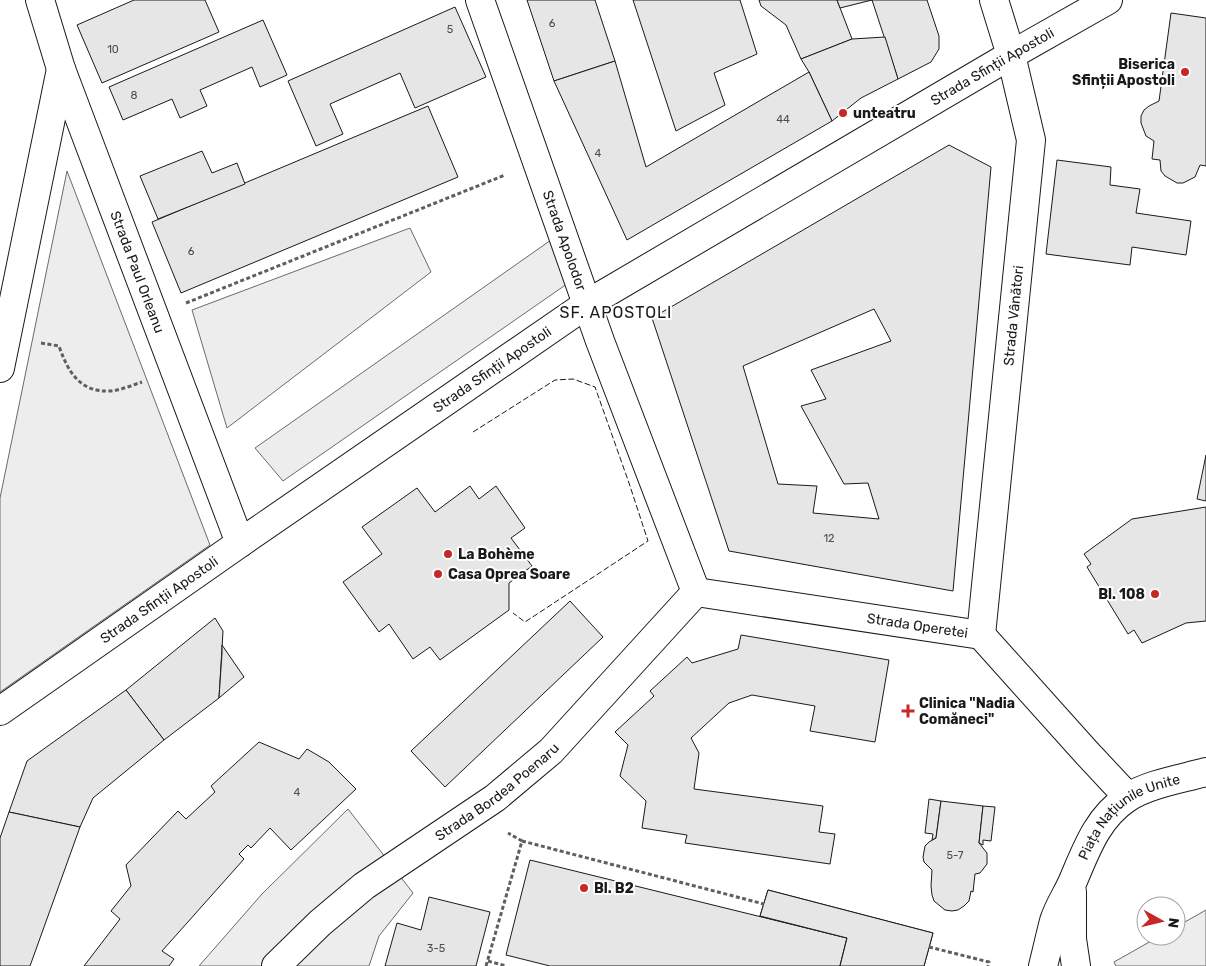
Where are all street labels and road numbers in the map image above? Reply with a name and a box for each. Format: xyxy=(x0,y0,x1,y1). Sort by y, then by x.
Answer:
street label: Strada Sfinții Apostoli xyxy=(928,24,1057,109)
street label: Strada Apolodor xyxy=(539,188,590,294)
street label: Strada Paul Orleanu xyxy=(106,209,168,336)
street label: Strada Vânători xyxy=(1000,265,1027,367)
street label: Strada Sfinții Apostoli xyxy=(430,323,555,417)
street label: Strada Sfinții Apostoli xyxy=(97,553,221,647)
street label: Strada Operetei xyxy=(866,610,969,642)
street label: Strada Bordea Poenaru xyxy=(432,740,563,845)
street label: Piața Națiunile Unite xyxy=(1075,771,1182,863)

